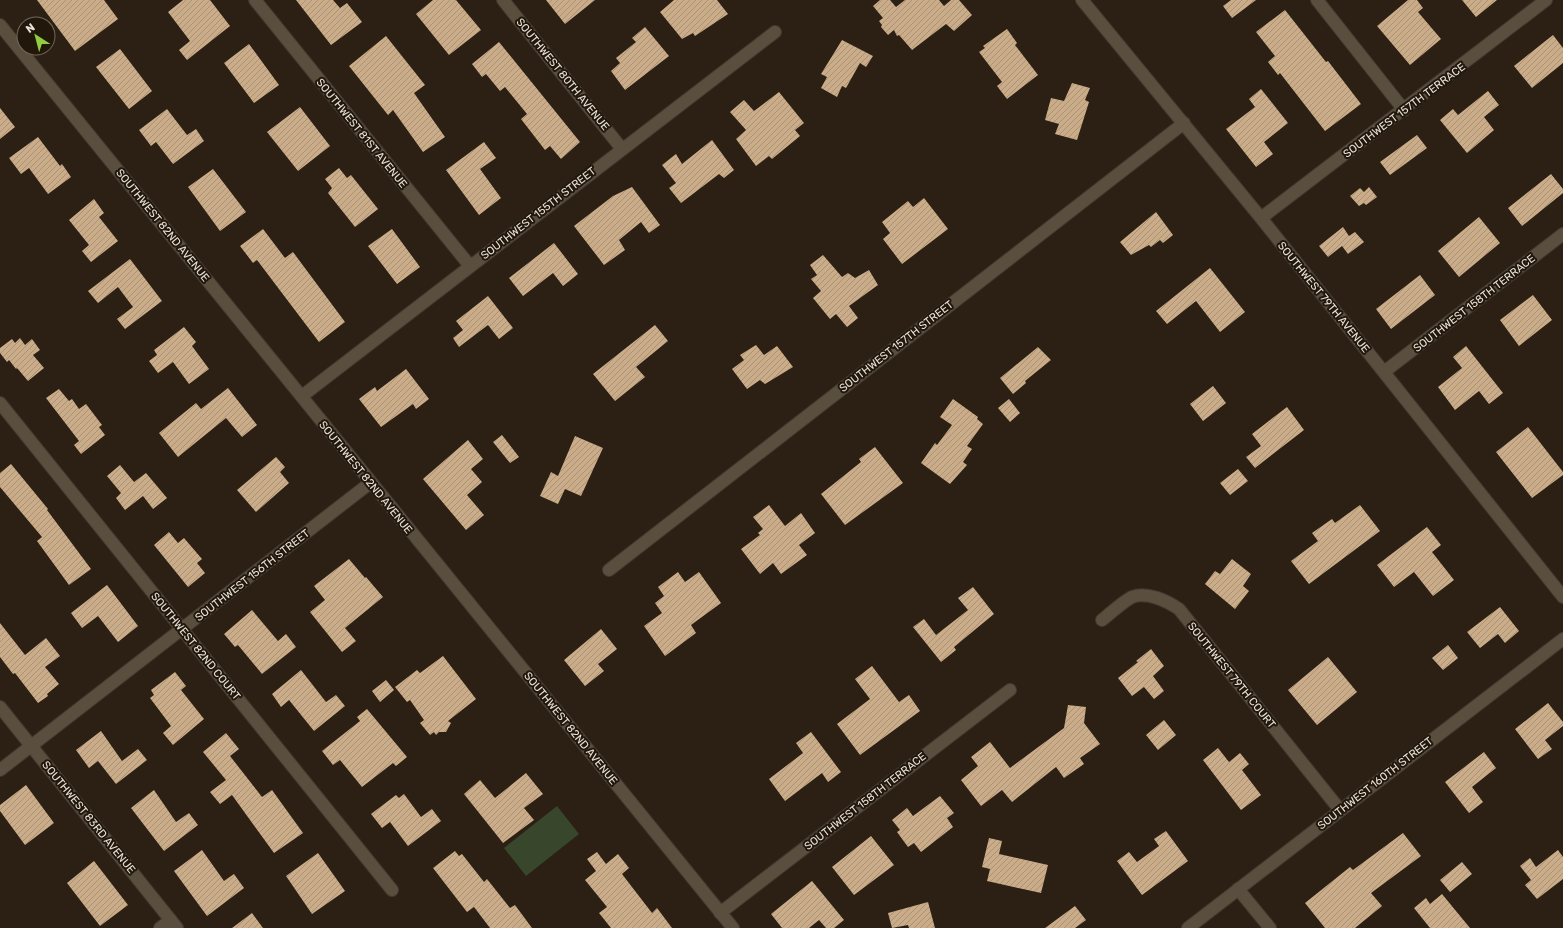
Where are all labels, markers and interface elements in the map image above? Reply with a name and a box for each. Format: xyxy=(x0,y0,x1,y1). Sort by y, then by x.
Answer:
north arrow xyxy=(16,16,56,56)
street label: SOUTHWEST 80TH AVENUE xyxy=(513,16,612,133)
text: N xyxy=(23,21,38,36)
street label: SOUTHWEST 157TH TERRACE xyxy=(1341,60,1468,161)
street label: SOUTHWEST 81ST AVENUE xyxy=(313,76,410,191)
street label: SOUTHWEST 155TH STREET xyxy=(478,164,599,262)
street label: SOUTHWEST 82ND AVENUE xyxy=(113,166,212,284)
street label: SOUTHWEST 79TH AVENUE xyxy=(1275,239,1373,356)
street label: SOUTHWEST 158TH TERRACE xyxy=(1411,252,1538,355)
street label: SOUTHWEST 157TH STREET xyxy=(837,297,956,395)
street label: SOUTHWEST 82ND AVENUE xyxy=(316,418,415,536)
street label: SOUTHWEST 156TH STREET xyxy=(193,526,313,624)
street label: SOUTHWEST 82ND COURT xyxy=(148,590,243,703)
street label: SOUTHWEST 79TH COURT xyxy=(1185,620,1279,731)
street label: SOUTHWEST 82ND AVENUE xyxy=(521,669,620,787)
street label: SOUTHWEST 160TH STREET xyxy=(1315,734,1436,832)
street label: SOUTHWEST 158TH TERRACE xyxy=(802,750,929,853)
street label: SOUTHWEST 83RD AVENUE xyxy=(39,759,138,876)

